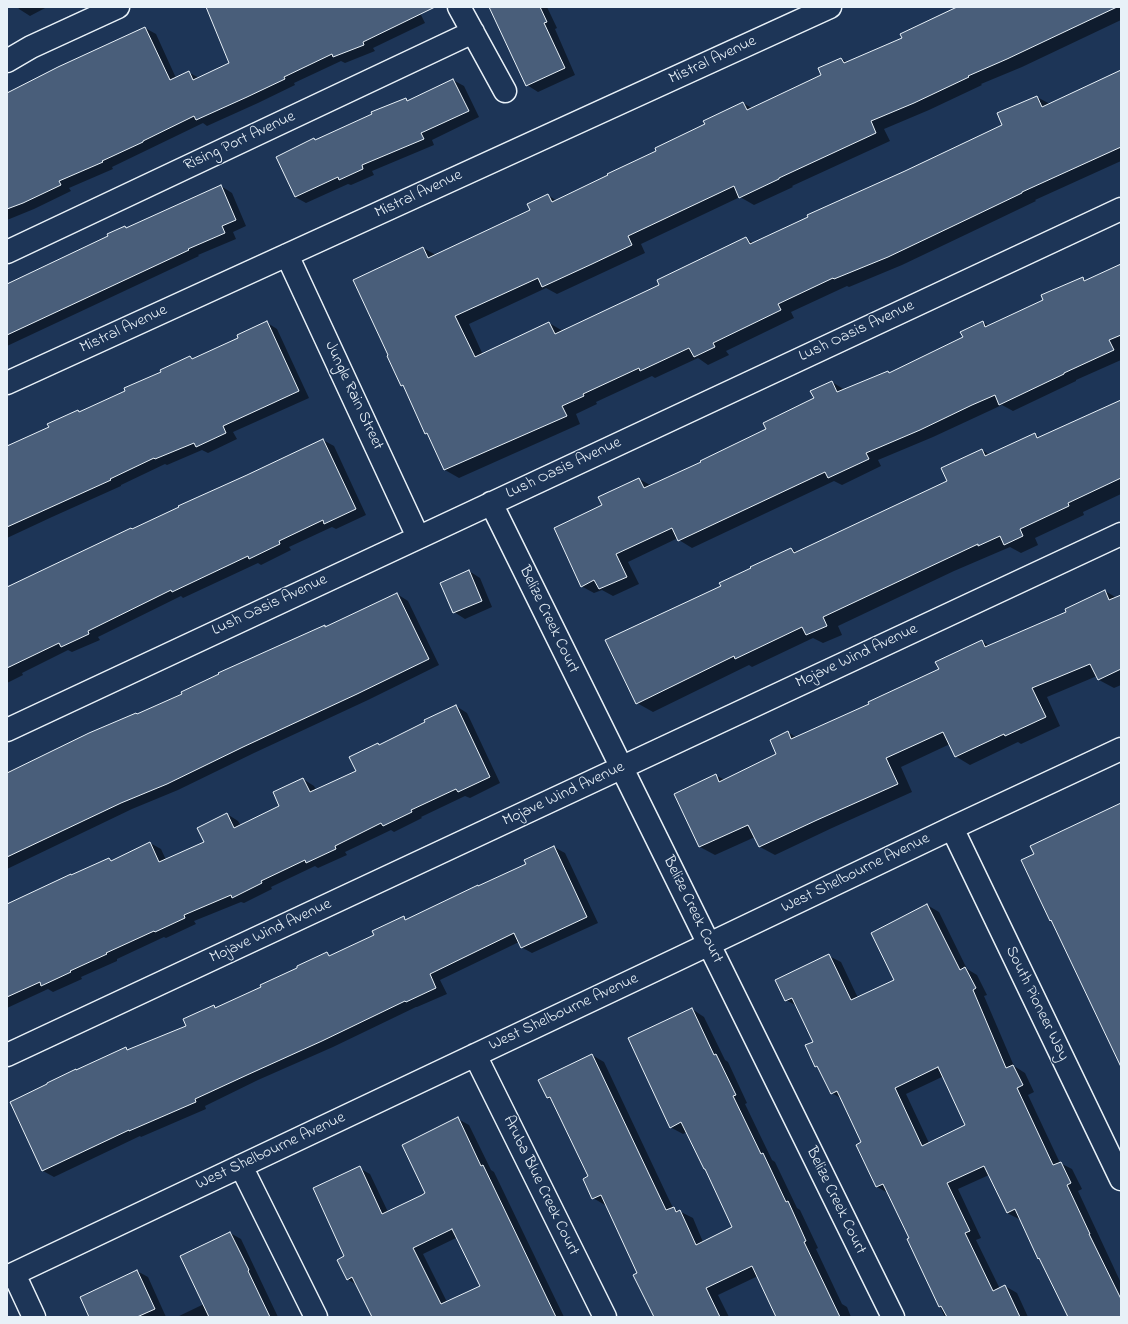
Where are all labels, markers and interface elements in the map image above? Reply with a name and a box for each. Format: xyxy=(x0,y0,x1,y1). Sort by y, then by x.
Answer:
street label: Mistral Avenue xyxy=(666,32,760,90)
street label: Rising Port Avenue xyxy=(181,108,299,176)
street label: Mistral Avenue xyxy=(372,166,466,224)
street label: Lush Oasis Avenue xyxy=(796,297,918,367)
street label: Mistral Avenue xyxy=(77,301,171,359)
street label: Jungle Rain Street xyxy=(319,339,387,453)
street label: Lush Oasis Avenue xyxy=(503,434,625,504)
street label: Belize Creek Court xyxy=(514,563,582,677)
street label: Lush Oasis Avenue xyxy=(209,571,331,641)
street label: Mojave Wind Avenue xyxy=(793,620,921,694)
street label: Mojave Wind Avenue xyxy=(500,758,628,832)
street label: West Shelbourne Avenue xyxy=(779,830,933,918)
street label: Belize Creek Court xyxy=(658,853,726,967)
street label: Mojave Wind Avenue xyxy=(207,895,335,969)
street label: South Pioneer Way xyxy=(1000,943,1072,1065)
street label: West Shelbourne Avenue xyxy=(486,970,642,1056)
street label: West Shelbourne Avenue xyxy=(193,1109,349,1195)
street label: Aruba Blue Creek Court xyxy=(498,1113,582,1259)
street label: Belize Creek Court xyxy=(801,1144,869,1258)

